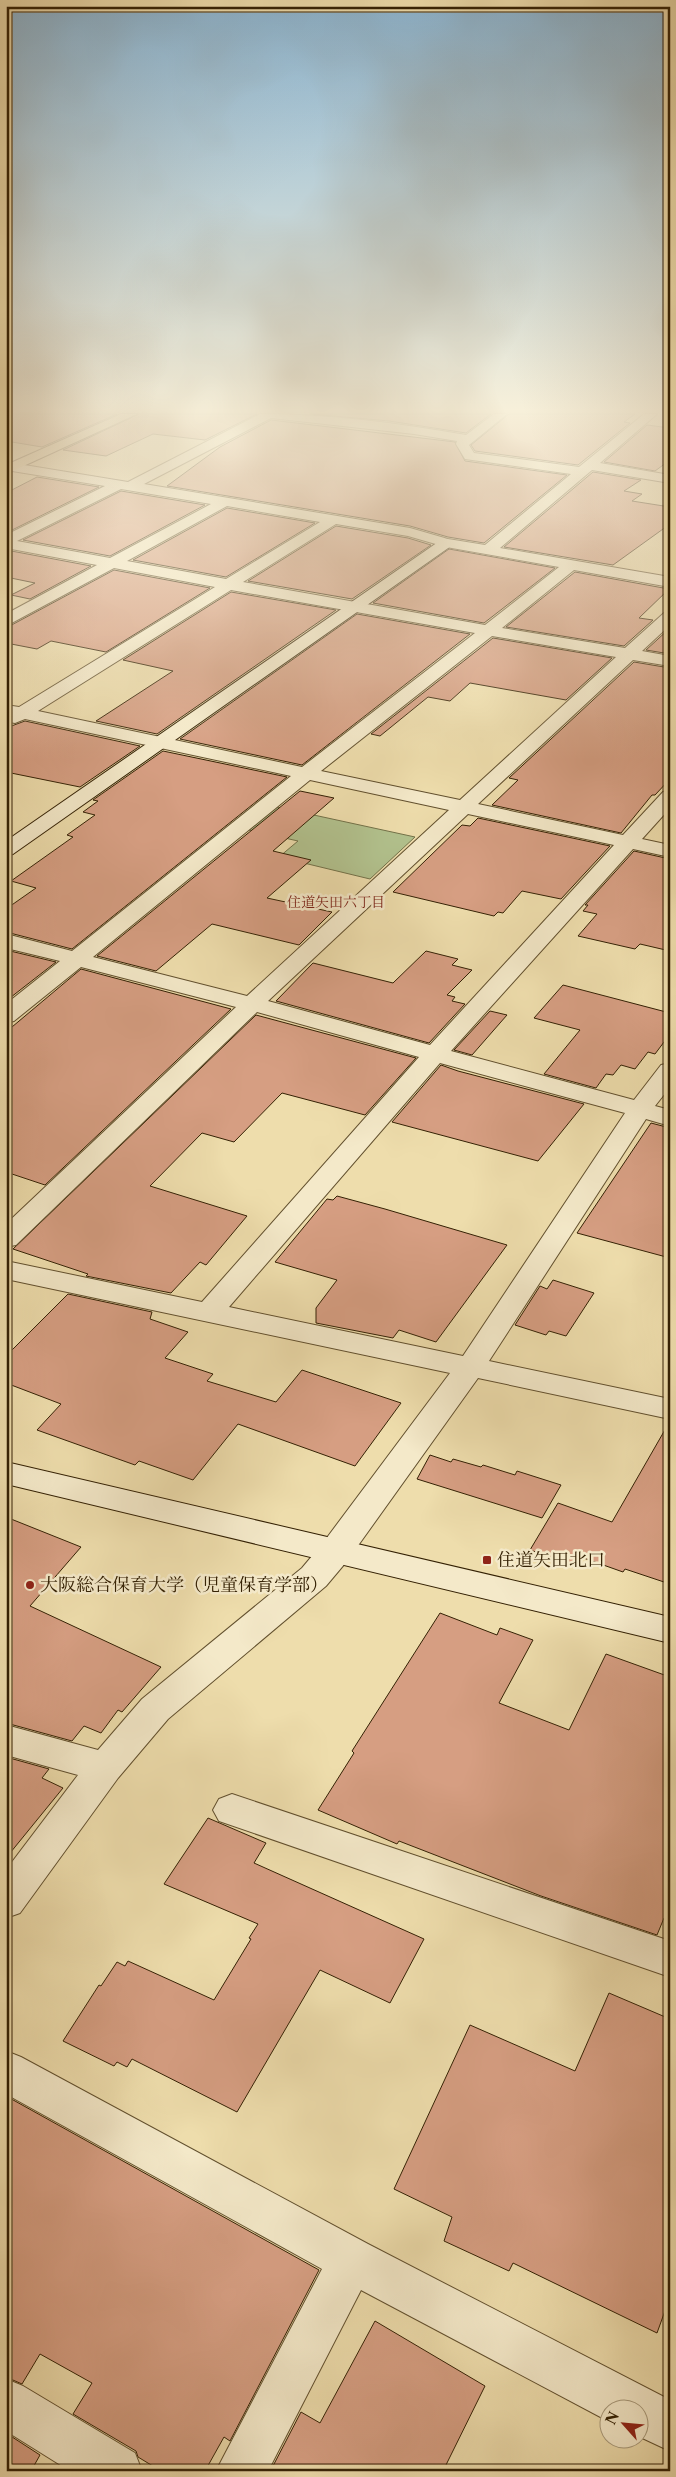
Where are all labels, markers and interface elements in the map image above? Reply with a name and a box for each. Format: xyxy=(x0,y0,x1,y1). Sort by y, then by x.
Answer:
district label: 住道矢田六丁目 xyxy=(287,893,385,911)
place label: 住道矢田北口 xyxy=(497,1549,605,1571)
marker: 住道矢田北口 xyxy=(481,1554,493,1566)
place label: 大阪総合保育大学（児童保育学部） xyxy=(40,1574,328,1596)
marker: 大阪総合保育大学（児童保育学部） xyxy=(24,1579,36,1591)
north arrow xyxy=(598,2400,648,2450)
text: N xyxy=(602,2409,623,2428)

